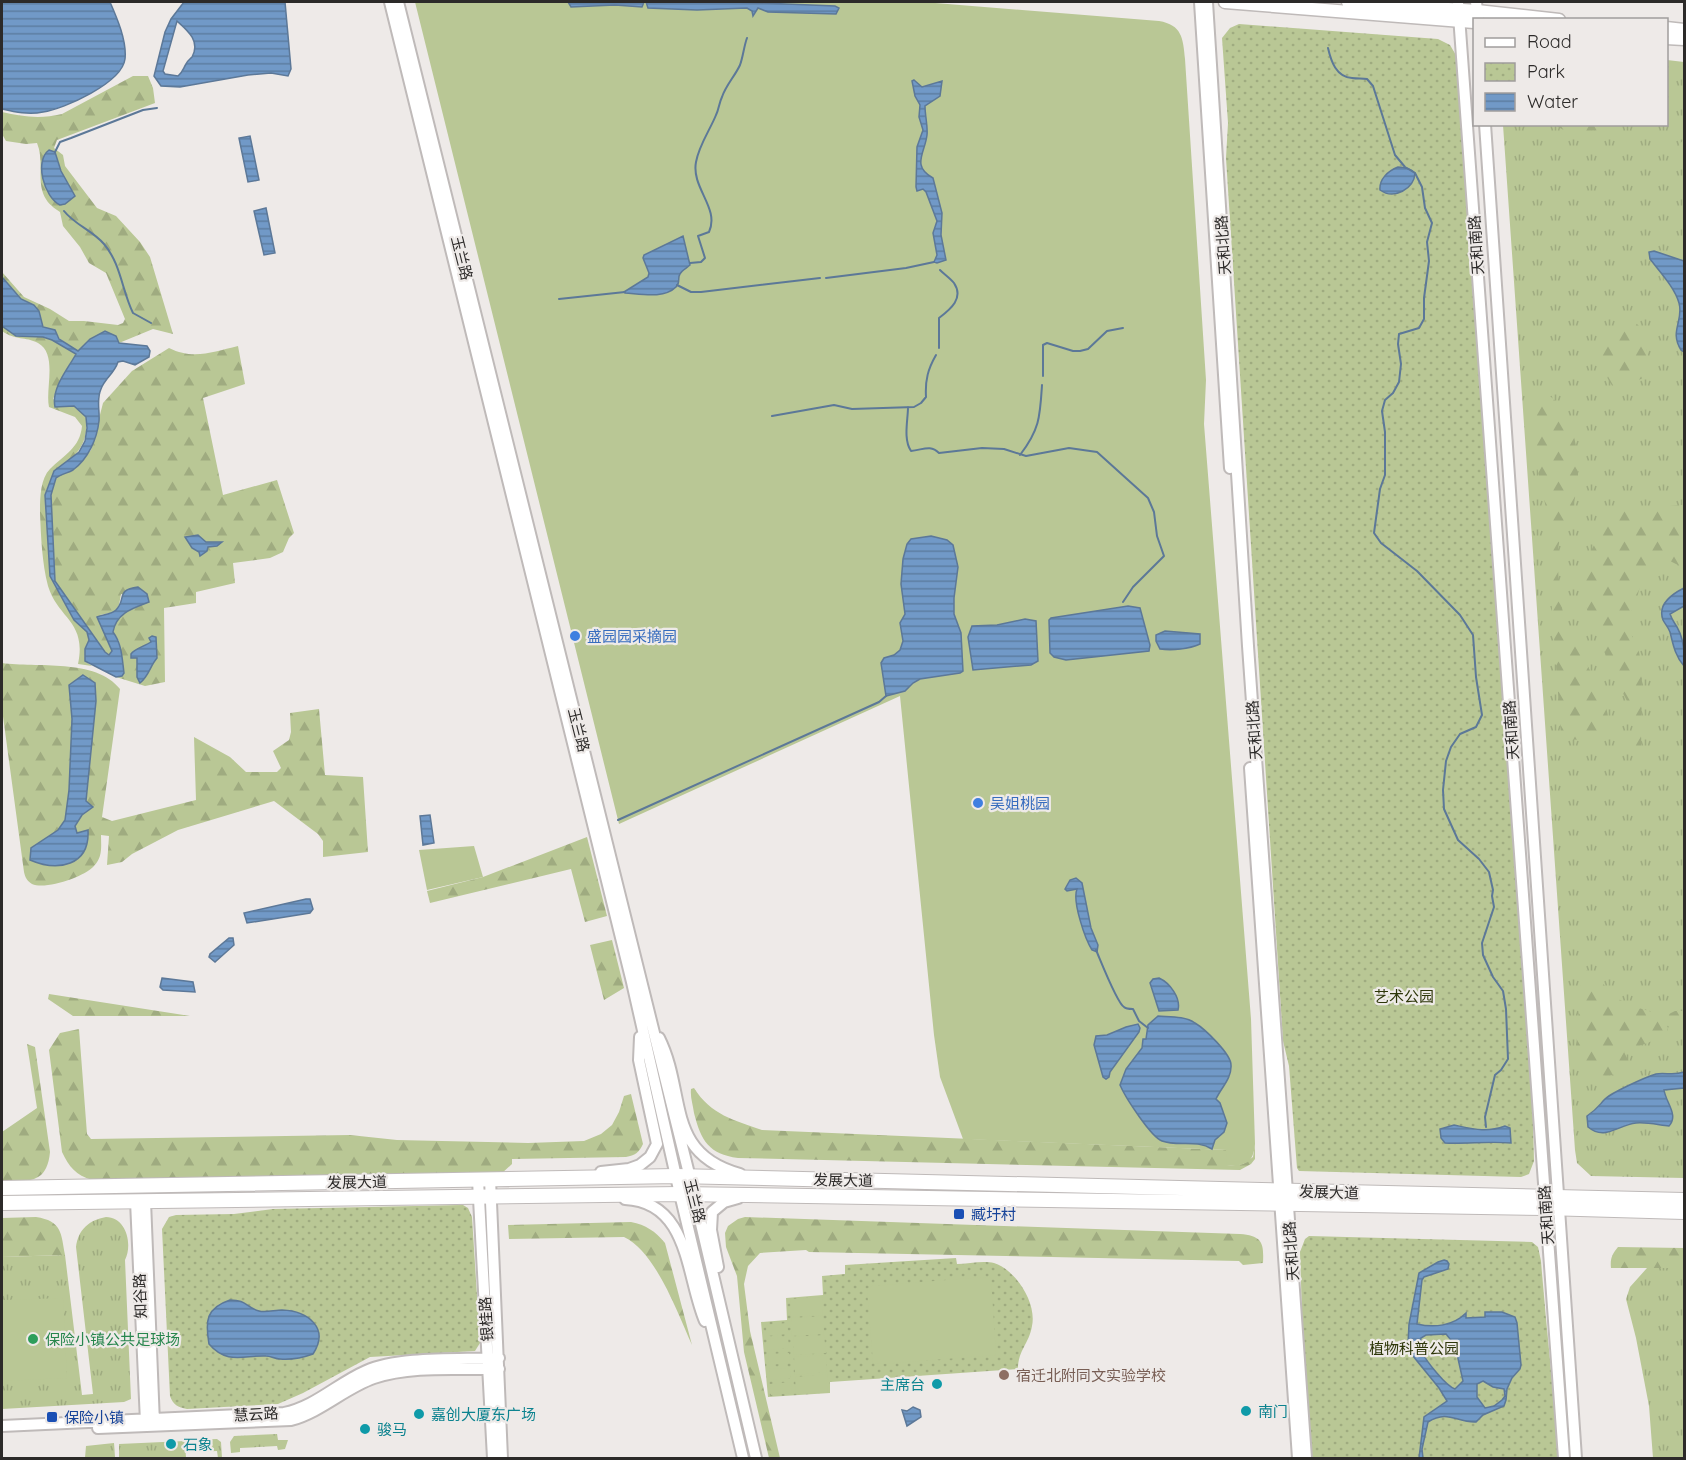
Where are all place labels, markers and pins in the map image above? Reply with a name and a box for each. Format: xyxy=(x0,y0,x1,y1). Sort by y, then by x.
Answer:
place label: 盛园园采摘园 xyxy=(587,627,677,646)
marker: 盛园园采摘园 xyxy=(568,629,582,643)
place label: 吴姐桃园 xyxy=(990,794,1050,813)
marker: 吴姐桃园 xyxy=(971,796,985,810)
place label: 臧圩村 xyxy=(971,1205,1016,1224)
marker: 臧圩村 xyxy=(952,1207,966,1221)
place label: 保险小镇公共足球场 xyxy=(45,1330,180,1349)
marker: 保险小镇公共足球场 xyxy=(26,1332,40,1346)
place label: 宿迁北附同文实验学校 xyxy=(1016,1366,1166,1385)
marker: 宿迁北附同文实验学校 xyxy=(997,1368,1011,1382)
place label: 主席台 xyxy=(880,1375,925,1394)
marker: 主席台 xyxy=(930,1377,944,1391)
place label: 南门 xyxy=(1258,1402,1288,1421)
marker: 南门 xyxy=(1239,1404,1253,1418)
place label: 嘉创大厦东广场 xyxy=(431,1405,536,1424)
marker: 嘉创大厦东广场 xyxy=(412,1407,426,1421)
place label: 保险小镇 xyxy=(64,1408,124,1427)
marker: 保险小镇 xyxy=(45,1410,59,1424)
place label: 骏马 xyxy=(377,1420,407,1439)
marker: 骏马 xyxy=(358,1422,372,1436)
place label: 石象 xyxy=(183,1435,213,1454)
marker: 石象 xyxy=(164,1437,178,1451)

